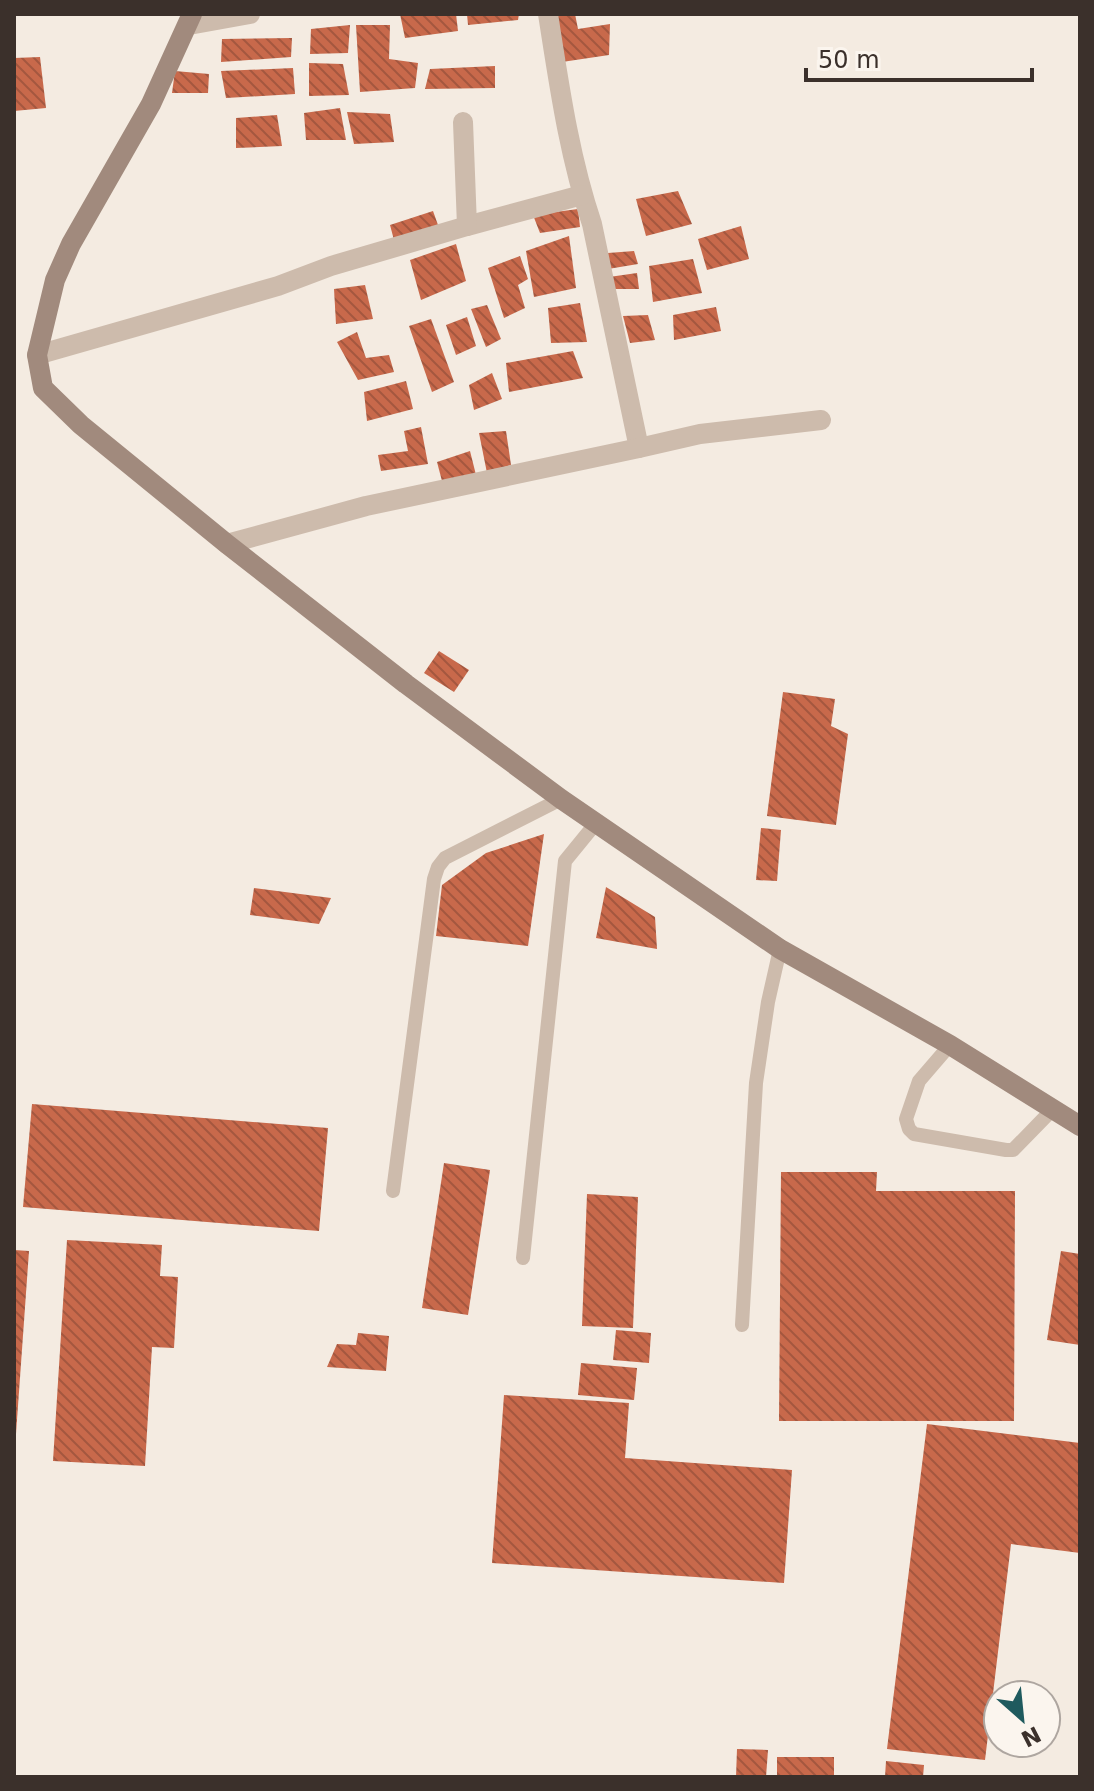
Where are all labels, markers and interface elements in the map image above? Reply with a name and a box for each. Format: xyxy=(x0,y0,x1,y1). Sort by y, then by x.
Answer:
scale bar xyxy=(806,32,1032,82)
text: 50 m xyxy=(818,46,880,74)
north arrow xyxy=(982,1679,1062,1759)
text: N xyxy=(1017,1721,1045,1752)

